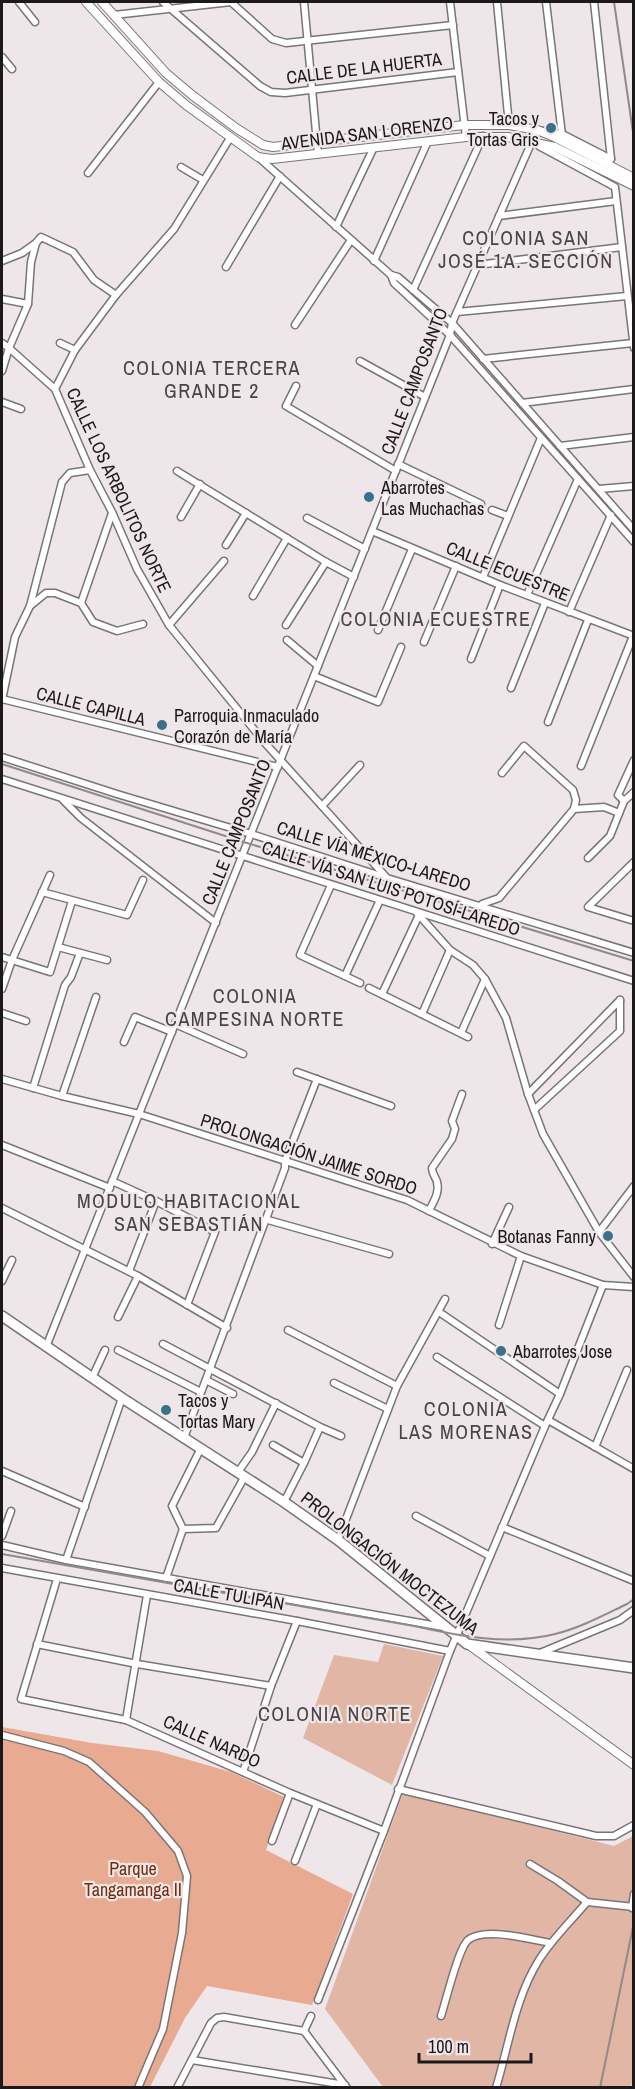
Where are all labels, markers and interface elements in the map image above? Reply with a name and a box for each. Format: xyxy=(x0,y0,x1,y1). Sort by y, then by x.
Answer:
street label: CALLE DE LA HUERTA xyxy=(285,46,443,90)
place label: Tacos y Tortas Gris xyxy=(467,106,540,152)
street label: AVENIDA SAN LORENZO xyxy=(279,110,454,156)
marker: Tacos y Tortas Gris xyxy=(544,121,558,135)
district label: COLONIA SAN JOSÉ 1A. SECCIÓN xyxy=(438,224,614,274)
street label: CALLE CAMPOSANTO xyxy=(374,304,454,458)
district label: COLONIA TERCERA GRANDE 2 xyxy=(123,354,301,404)
street label: CALLE LOS ARBOLITOS NORTE xyxy=(60,383,178,597)
place label: Abarrotes Las Muchachas xyxy=(380,475,484,521)
marker: Abarrotes Las Muchachas xyxy=(362,490,376,504)
street label: CALLE ECUESTRE xyxy=(442,535,574,607)
district label: COLONIA ECUESTRE xyxy=(341,605,531,632)
street label: CALLE CAPILLA xyxy=(34,680,148,732)
place label: Parroquia Inmaculado Corazón de María xyxy=(174,703,319,749)
marker: Parroquia Inmaculado Corazón de María xyxy=(155,718,169,732)
street label: CALLE CAMPOSANTO xyxy=(195,755,277,909)
street label: CALLE VÍA MÉXICO-LAREDO xyxy=(274,815,474,897)
street label: CALLE VÍA SAN LUIS POTOSÍ-LAREDO xyxy=(259,834,523,942)
district label: COLONIA CAMPESINA NORTE xyxy=(165,982,345,1032)
street label: PROLONGACIÓN JAIME SORDO xyxy=(197,1107,421,1201)
district label: MODULO HABITACIONAL SAN SEBASTIÁN xyxy=(77,1187,301,1237)
place label: Botanas Fanny xyxy=(497,1224,597,1249)
marker: Botanas Fanny xyxy=(601,1229,615,1243)
place label: Abarrotes Jose xyxy=(512,1339,612,1364)
marker: Abarrotes Jose xyxy=(494,1344,508,1358)
place label: Tacos y Tortas Mary xyxy=(178,1388,256,1434)
district label: COLONIA LAS MORENAS xyxy=(399,1395,533,1445)
marker: Tacos y Tortas Mary xyxy=(159,1403,173,1417)
street label: PROLONGACIÓN MOCTEZUMA xyxy=(296,1485,484,1641)
street label: CALLE TULIPÁN xyxy=(172,1572,286,1616)
district label: COLONIA NORTE xyxy=(258,1700,412,1727)
street label: CALLE NARDO xyxy=(159,1708,265,1774)
park label: Parque Tangamanga II xyxy=(84,1856,182,1902)
scale bar xyxy=(419,2026,532,2064)
text: 100 m xyxy=(428,2034,469,2059)

